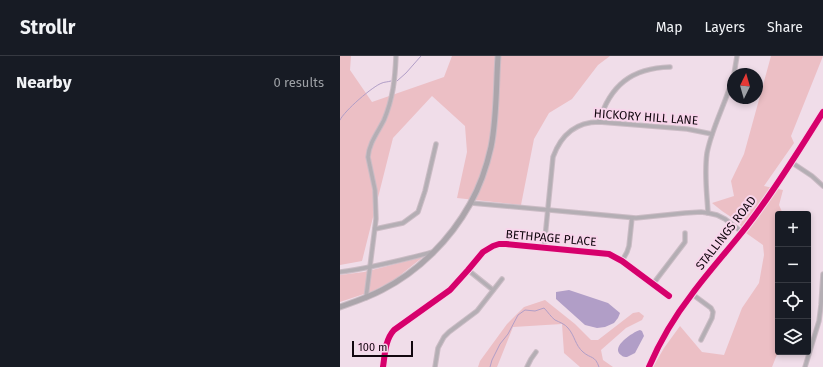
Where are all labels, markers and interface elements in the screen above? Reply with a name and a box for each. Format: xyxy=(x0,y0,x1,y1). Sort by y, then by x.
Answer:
text: Strollr xyxy=(20,16,75,39)
text: Map xyxy=(656,19,682,36)
text: Layers xyxy=(704,19,745,36)
text: Share xyxy=(767,19,803,36)
north arrow xyxy=(727,68,763,104)
text: Nearby xyxy=(16,72,71,93)
text: 0 results xyxy=(273,75,324,90)
street label: HICKORY HILL LANE xyxy=(593,106,699,128)
street label: STALLINGS ROAD xyxy=(693,193,759,273)
map controls xyxy=(775,211,811,355)
button: + xyxy=(775,211,811,247)
street label: BETHPAGE PLACE xyxy=(505,227,597,249)
button: − xyxy=(775,247,811,283)
button: locate xyxy=(775,283,811,319)
button: layers xyxy=(775,319,811,355)
scale bar xyxy=(352,339,413,358)
text: 100 m xyxy=(358,341,387,354)

